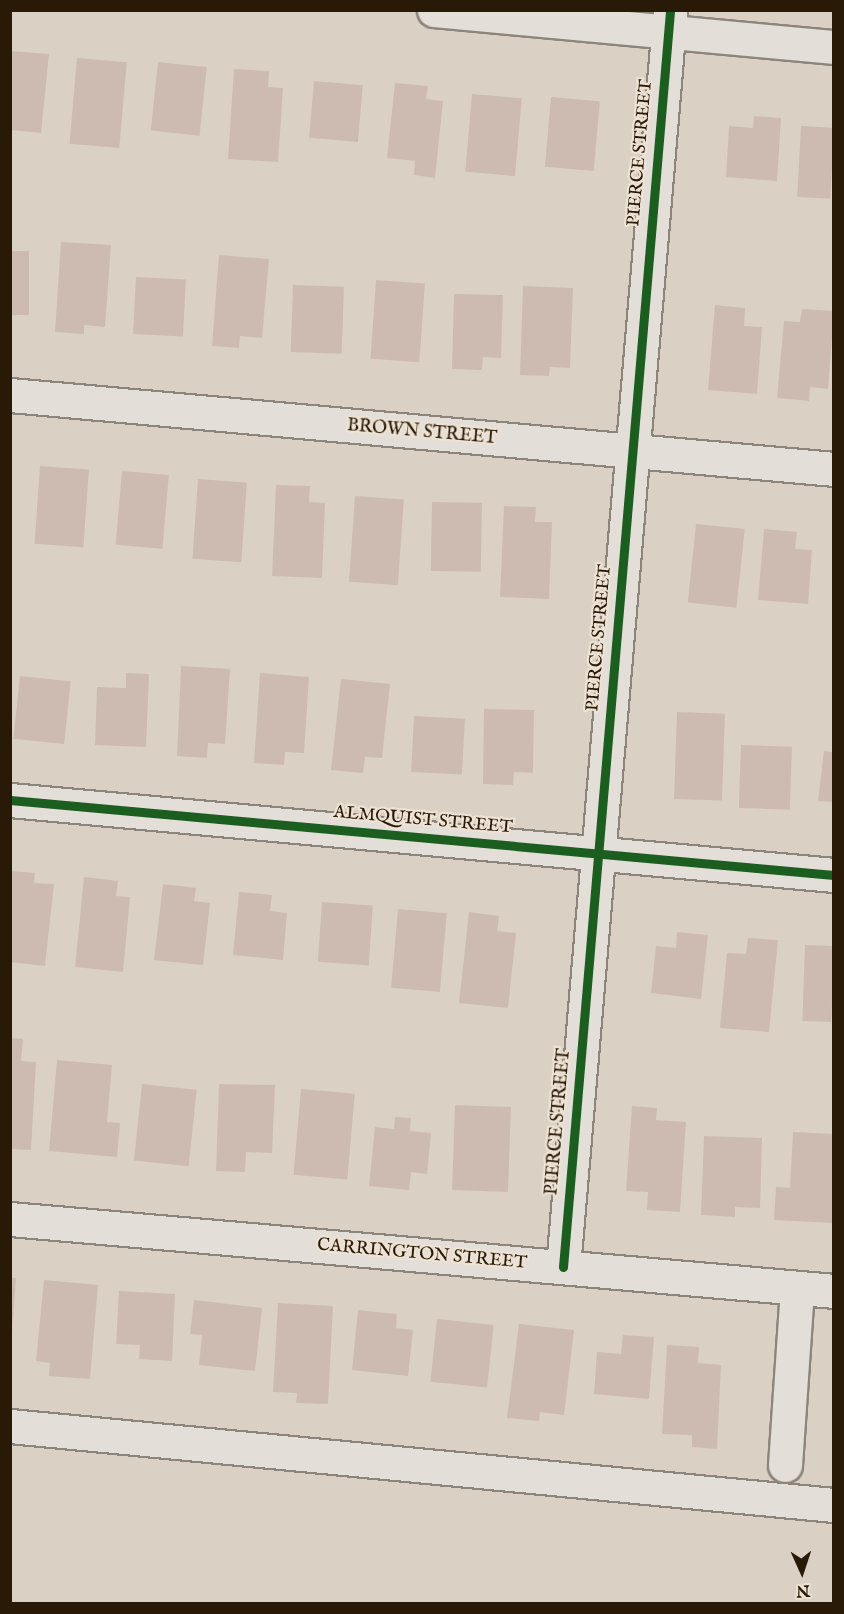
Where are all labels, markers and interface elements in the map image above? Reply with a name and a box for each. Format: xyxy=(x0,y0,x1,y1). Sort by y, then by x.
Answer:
street label: PIERCE STREET xyxy=(624,79,658,227)
street label: BROWN STREET xyxy=(346,416,498,450)
street label: PIERCE STREET xyxy=(583,564,617,712)
street label: ALMQUIST STREET xyxy=(333,802,513,840)
street label: PIERCE STREET xyxy=(542,1048,576,1196)
street label: CARRINGTON STREET xyxy=(316,1235,528,1275)
north arrow xyxy=(772,1542,832,1602)
text: N xyxy=(796,1580,810,1600)

